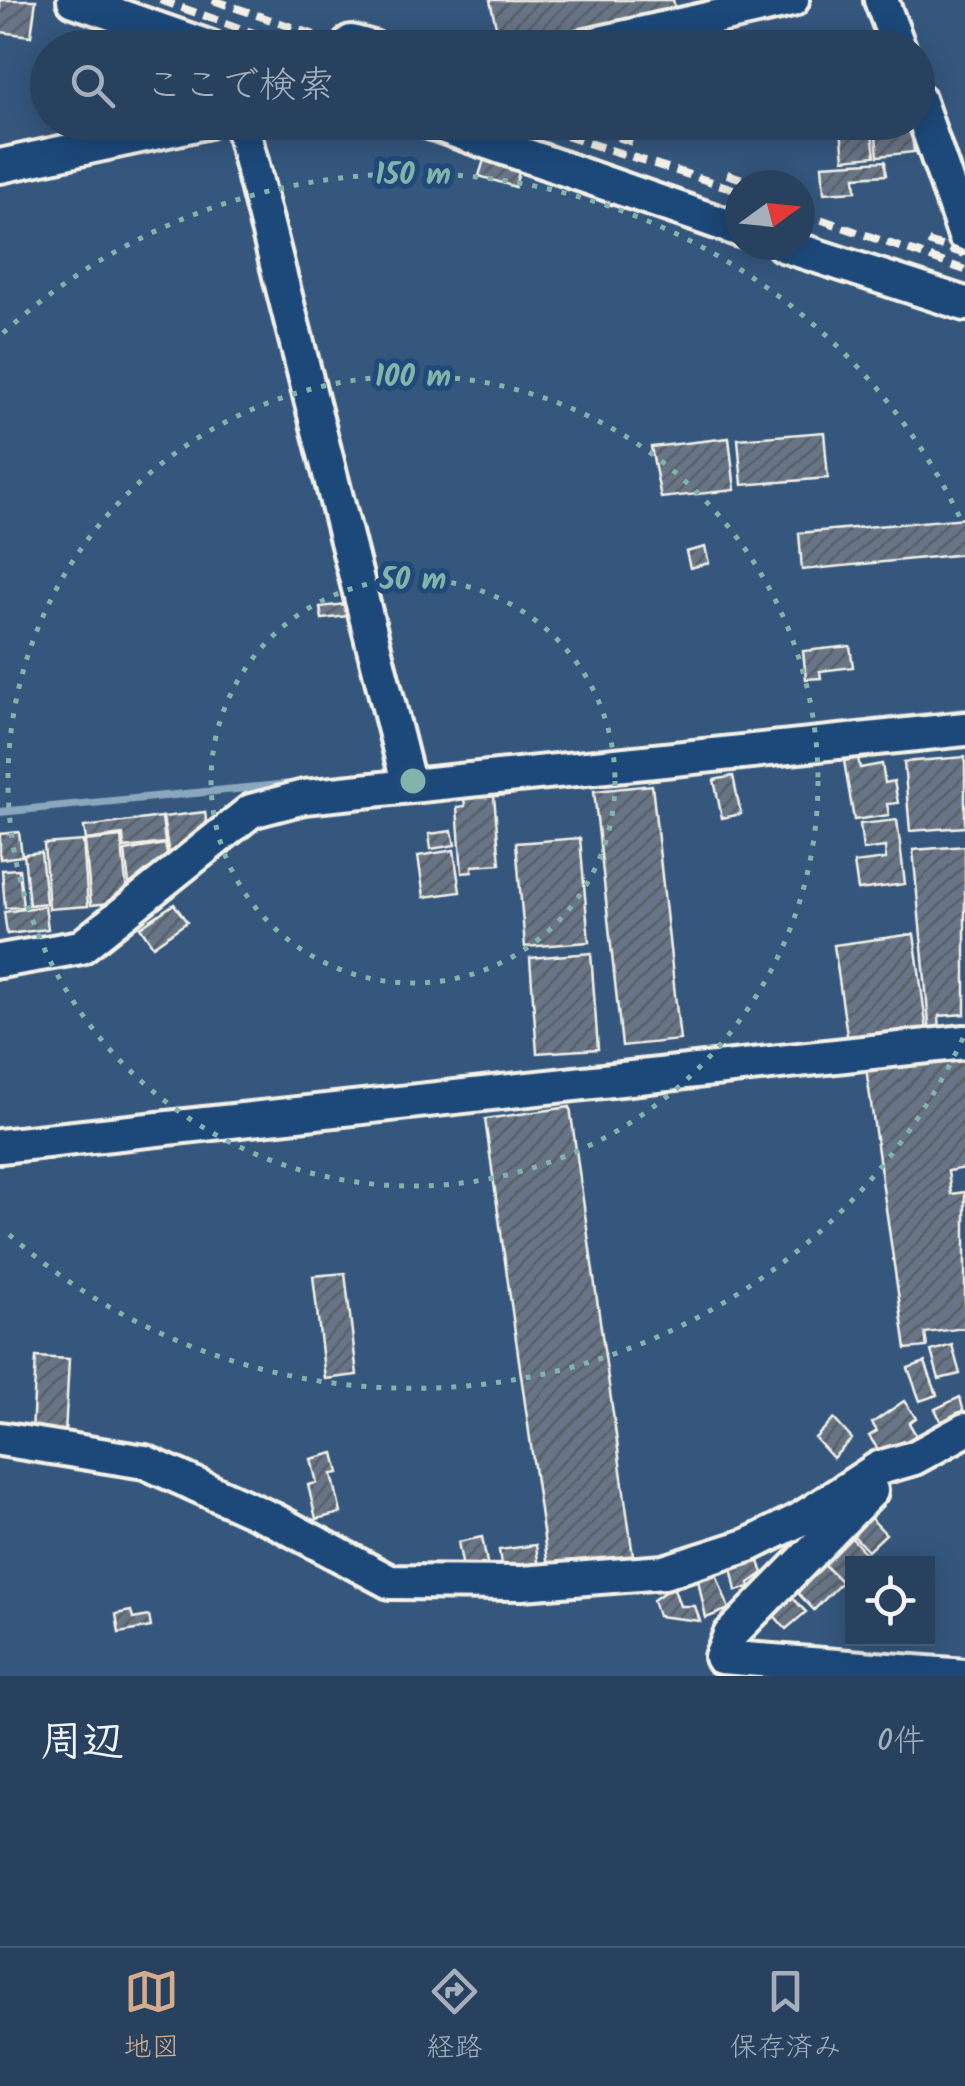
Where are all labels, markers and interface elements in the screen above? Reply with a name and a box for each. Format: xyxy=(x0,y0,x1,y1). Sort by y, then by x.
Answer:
search box xyxy=(30,30,935,140)
text: ここで検索 xyxy=(145,57,335,117)
icon: search xyxy=(65,58,120,113)
text: 150 m xyxy=(375,152,451,200)
north arrow xyxy=(725,170,815,260)
text: 100 m xyxy=(375,354,451,402)
text: 50 m xyxy=(379,557,446,605)
centre of rings xyxy=(395,763,431,799)
map controls xyxy=(845,1556,935,1646)
button: locate xyxy=(845,1556,935,1646)
text: 周辺 xyxy=(40,1710,124,1777)
text: 0件 xyxy=(877,1717,925,1768)
tab: 地図 xyxy=(123,1964,180,2071)
tab: 経路 xyxy=(426,1964,483,2071)
tab: 保存済み xyxy=(729,1964,842,2071)

